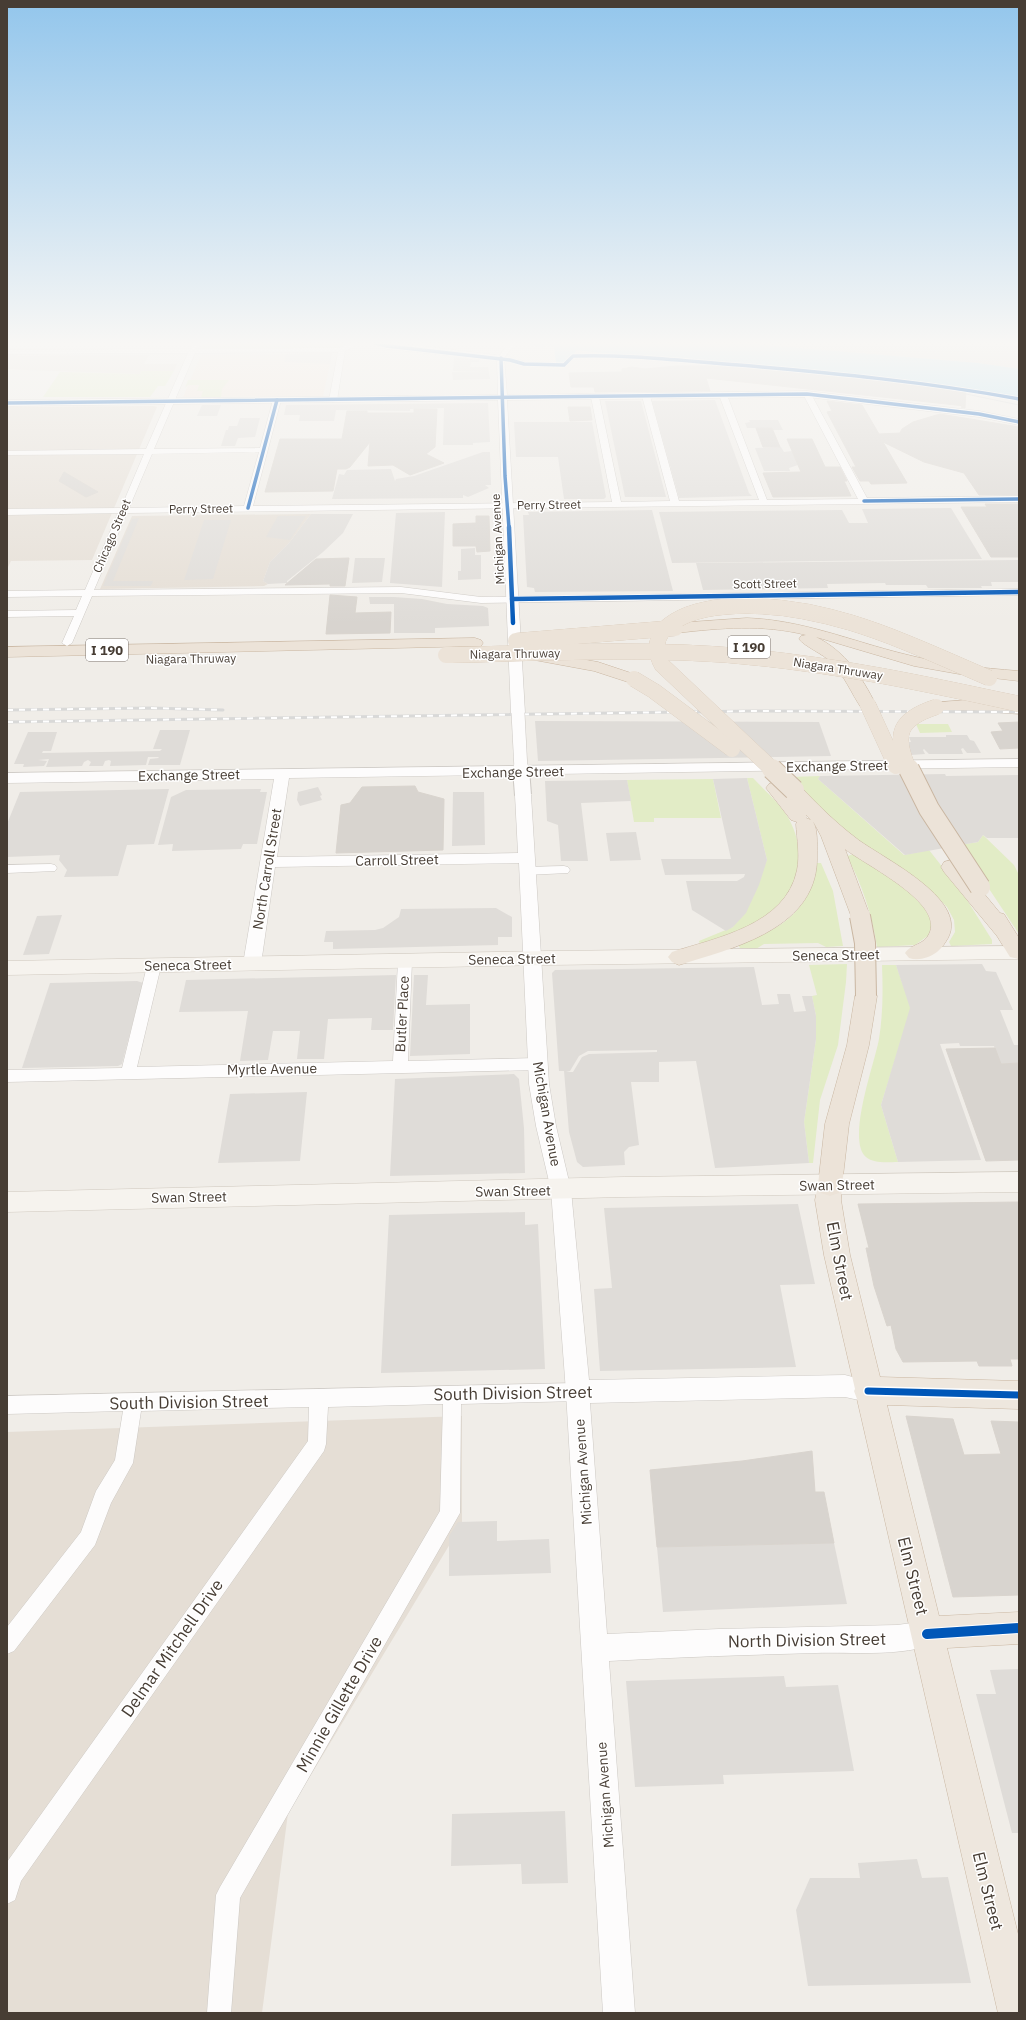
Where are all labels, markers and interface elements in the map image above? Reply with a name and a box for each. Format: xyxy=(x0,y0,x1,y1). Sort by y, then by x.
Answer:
street label: Michigan Avenue xyxy=(488,493,507,585)
street label: Perry Street xyxy=(517,496,581,513)
street label: Chicago Street xyxy=(89,497,134,575)
street label: Perry Street xyxy=(169,500,233,517)
street label: Scott Street xyxy=(733,575,797,592)
road number: I 190 xyxy=(728,636,770,658)
road number: I 190 xyxy=(86,639,128,661)
street label: Niagara Thruway xyxy=(470,645,560,662)
street label: Niagara Thruway xyxy=(146,650,236,667)
street label: Niagara Thruway xyxy=(792,654,884,683)
street label: Exchange Street xyxy=(786,756,888,776)
street label: Exchange Street xyxy=(462,762,564,782)
street label: Exchange Street xyxy=(138,765,240,785)
street label: North Carroll Street xyxy=(249,807,285,931)
street label: Carroll Street xyxy=(355,850,439,870)
street label: Seneca Street xyxy=(792,945,880,965)
street label: Seneca Street xyxy=(468,949,556,969)
street label: Seneca Street xyxy=(144,955,232,975)
street label: Butler Place xyxy=(391,975,413,1053)
street label: Myrtle Avenue xyxy=(227,1059,317,1079)
street label: Michigan Avenue xyxy=(529,1060,565,1168)
street label: Swan Street xyxy=(799,1175,875,1195)
street label: Swan Street xyxy=(475,1181,551,1201)
street label: Swan Street xyxy=(151,1187,227,1207)
street label: Elm Street xyxy=(822,1220,858,1302)
street label: South Division Street xyxy=(433,1381,593,1405)
street label: South Division Street xyxy=(109,1390,269,1414)
street label: Michigan Avenue xyxy=(570,1418,596,1526)
street label: Elm Street xyxy=(893,1535,933,1618)
street label: Delmar Mitchell Drive xyxy=(116,1575,228,1721)
street label: North Division Street xyxy=(728,1628,886,1652)
street label: Minnie Gillette Drive xyxy=(291,1632,387,1776)
street label: Michigan Avenue xyxy=(592,1741,618,1849)
street label: Elm Street xyxy=(968,1850,1008,1933)

